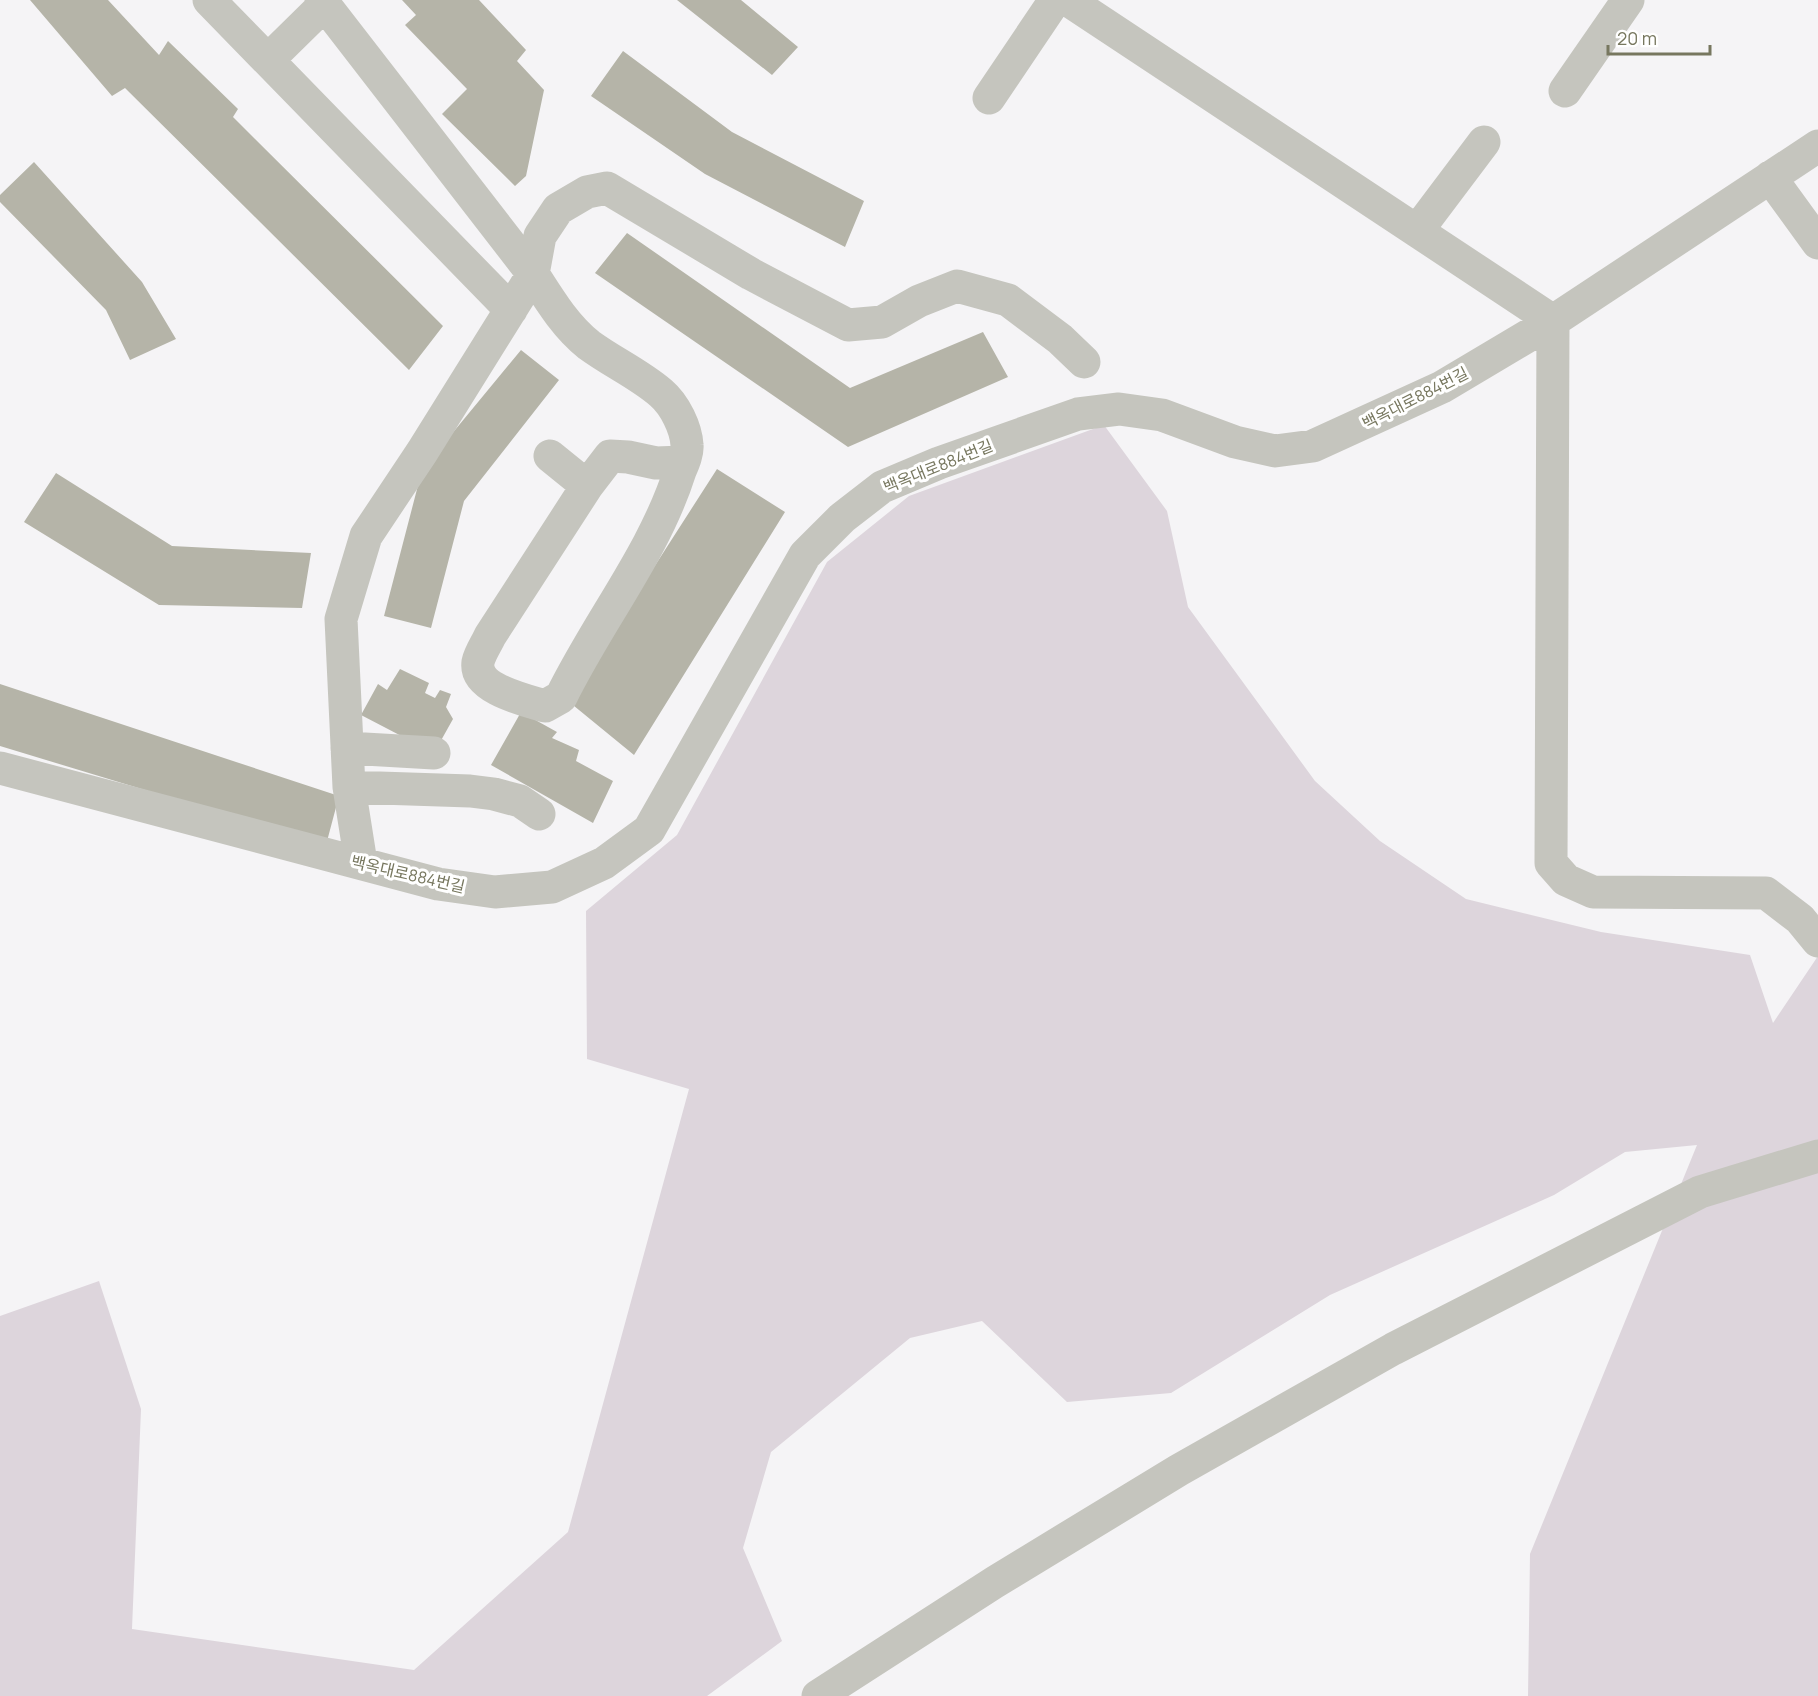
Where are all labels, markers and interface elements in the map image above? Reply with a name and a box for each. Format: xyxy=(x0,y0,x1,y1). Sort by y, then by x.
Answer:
scale bar xyxy=(1608,18,1710,56)
text: 20 m xyxy=(1617,26,1657,50)
street label: 백옥대로884번길 xyxy=(1358,362,1472,434)
street label: 백옥대로884번길 xyxy=(880,434,996,498)
street label: 백옥대로884번길 xyxy=(349,850,467,898)

